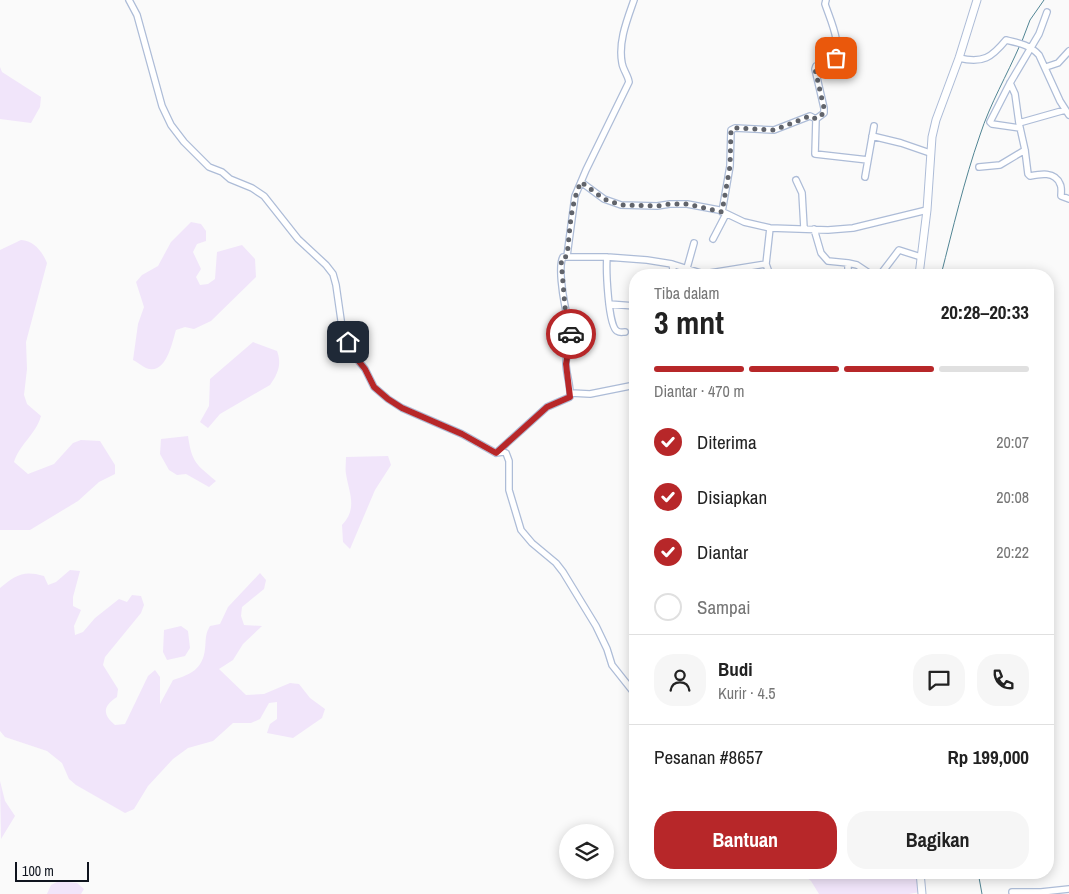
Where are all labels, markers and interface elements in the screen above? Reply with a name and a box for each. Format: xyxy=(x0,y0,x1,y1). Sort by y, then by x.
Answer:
pin xyxy=(815,37,857,79)
icon: bag xyxy=(822,44,850,72)
text: Tiba dalam xyxy=(654,282,719,304)
text: 20:28–20:33 xyxy=(941,299,1029,325)
text: 3 mnt xyxy=(654,301,724,344)
courier xyxy=(546,309,596,359)
icon: car xyxy=(557,320,585,348)
pin xyxy=(327,321,369,363)
icon: home xyxy=(334,328,362,356)
text: Diantar · 470 m xyxy=(654,380,744,402)
icon: check xyxy=(654,428,682,456)
text: Diterima xyxy=(697,429,757,455)
text: 20:07 xyxy=(996,431,1029,453)
icon: check xyxy=(654,483,682,511)
text: Disiapkan xyxy=(697,484,767,510)
text: 20:08 xyxy=(996,486,1029,508)
icon: check xyxy=(654,538,682,566)
text: Diantar xyxy=(697,539,748,565)
text: 20:22 xyxy=(996,541,1029,563)
text: Sampai xyxy=(697,594,751,620)
button: person xyxy=(654,654,706,706)
button: chat xyxy=(913,654,965,706)
button: phone xyxy=(977,654,1029,706)
text: Budi xyxy=(718,656,753,682)
text: Kurir · 4.5 xyxy=(718,682,776,704)
text: Pesanan #8657 xyxy=(654,744,763,770)
text: Rp 199,000 xyxy=(948,744,1029,770)
button: Bantuan xyxy=(654,811,837,869)
button: Bagikan xyxy=(847,811,1029,869)
map controls xyxy=(559,824,614,879)
button: layers xyxy=(559,824,614,879)
scale bar xyxy=(15,859,89,882)
text: 100 m xyxy=(22,862,54,880)

